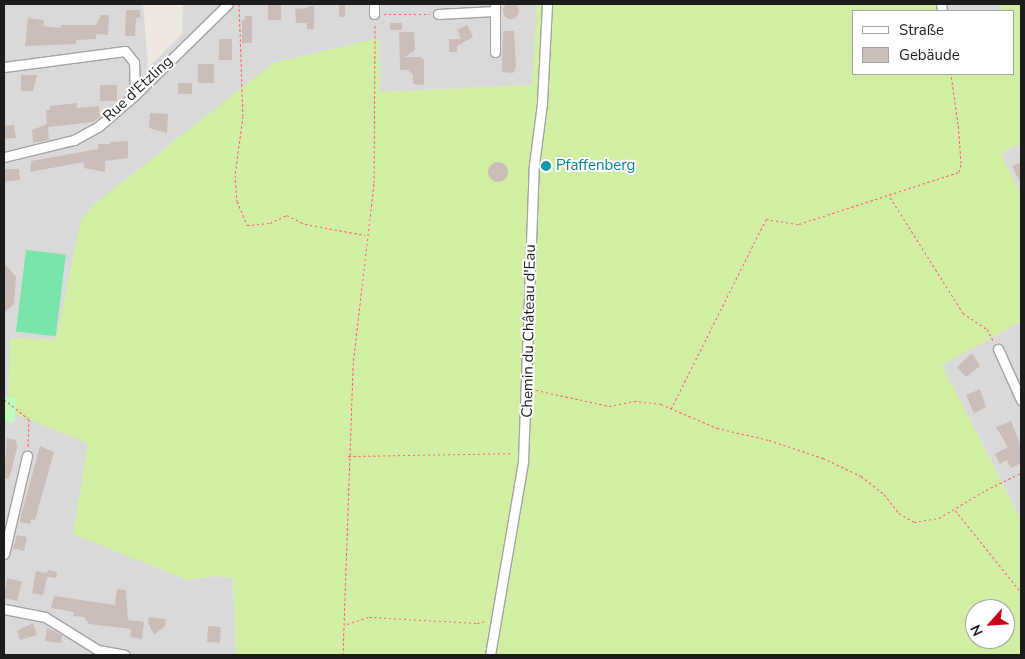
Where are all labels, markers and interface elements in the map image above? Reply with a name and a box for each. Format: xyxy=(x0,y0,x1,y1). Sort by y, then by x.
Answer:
legend xyxy=(852,10,1015,75)
text: Straße xyxy=(899,20,944,40)
text: Gebäude xyxy=(899,45,960,65)
street label: Rue d'Etzling xyxy=(100,52,176,126)
place label: Pfaffenberg xyxy=(556,157,635,175)
marker: Pfaffenberg xyxy=(540,160,552,172)
street label: Chemin du Château d'Eau xyxy=(518,244,540,418)
north arrow xyxy=(965,599,1015,649)
text: N xyxy=(966,621,988,639)

